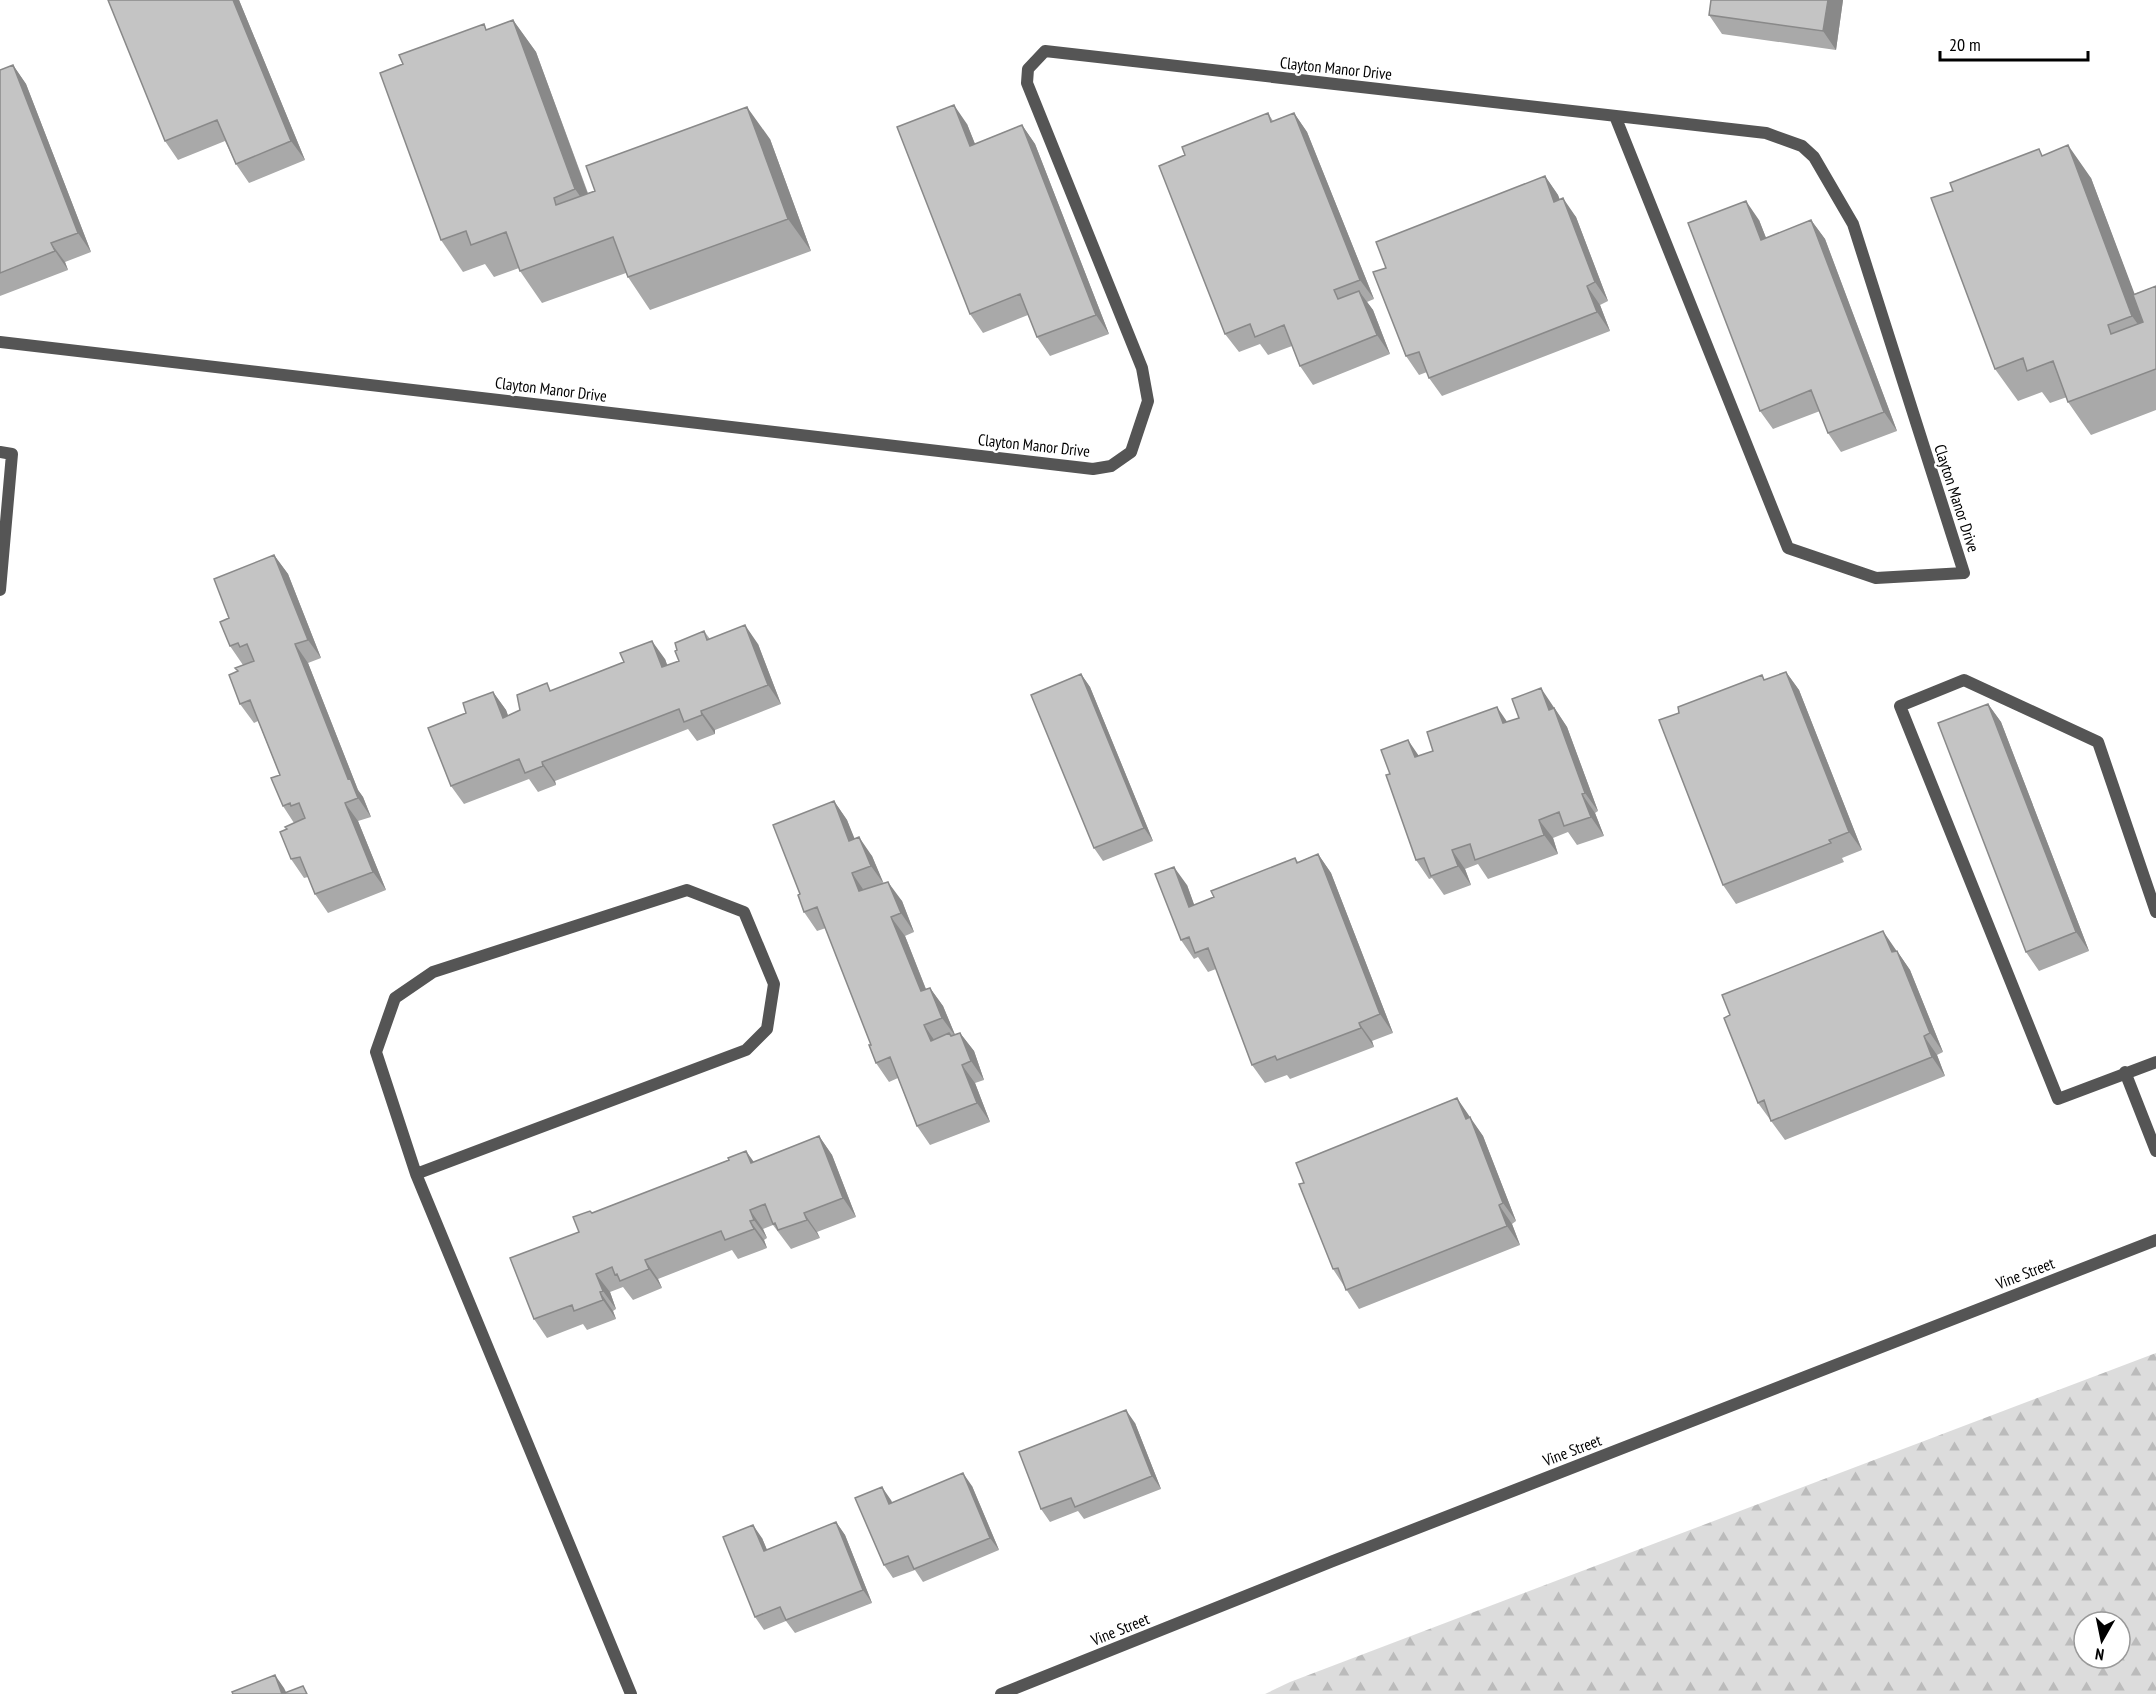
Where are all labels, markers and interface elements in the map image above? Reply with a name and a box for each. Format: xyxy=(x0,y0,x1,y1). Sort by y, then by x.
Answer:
scale bar xyxy=(1940,24,2088,62)
text: 20 m xyxy=(1949,33,1981,56)
street label: Clayton Manor Drive xyxy=(1279,52,1393,84)
street label: Clayton Manor Drive xyxy=(494,372,608,406)
street label: Clayton Manor Drive xyxy=(977,429,1091,461)
street label: Clayton Manor Drive xyxy=(1930,441,1984,555)
street label: Vine Street xyxy=(1992,1253,2058,1294)
street label: Vine Street xyxy=(1539,1430,1605,1471)
street label: Vine Street xyxy=(1087,1608,1153,1650)
north arrow xyxy=(2072,1610,2132,1670)
text: N xyxy=(2094,1644,2105,1665)

